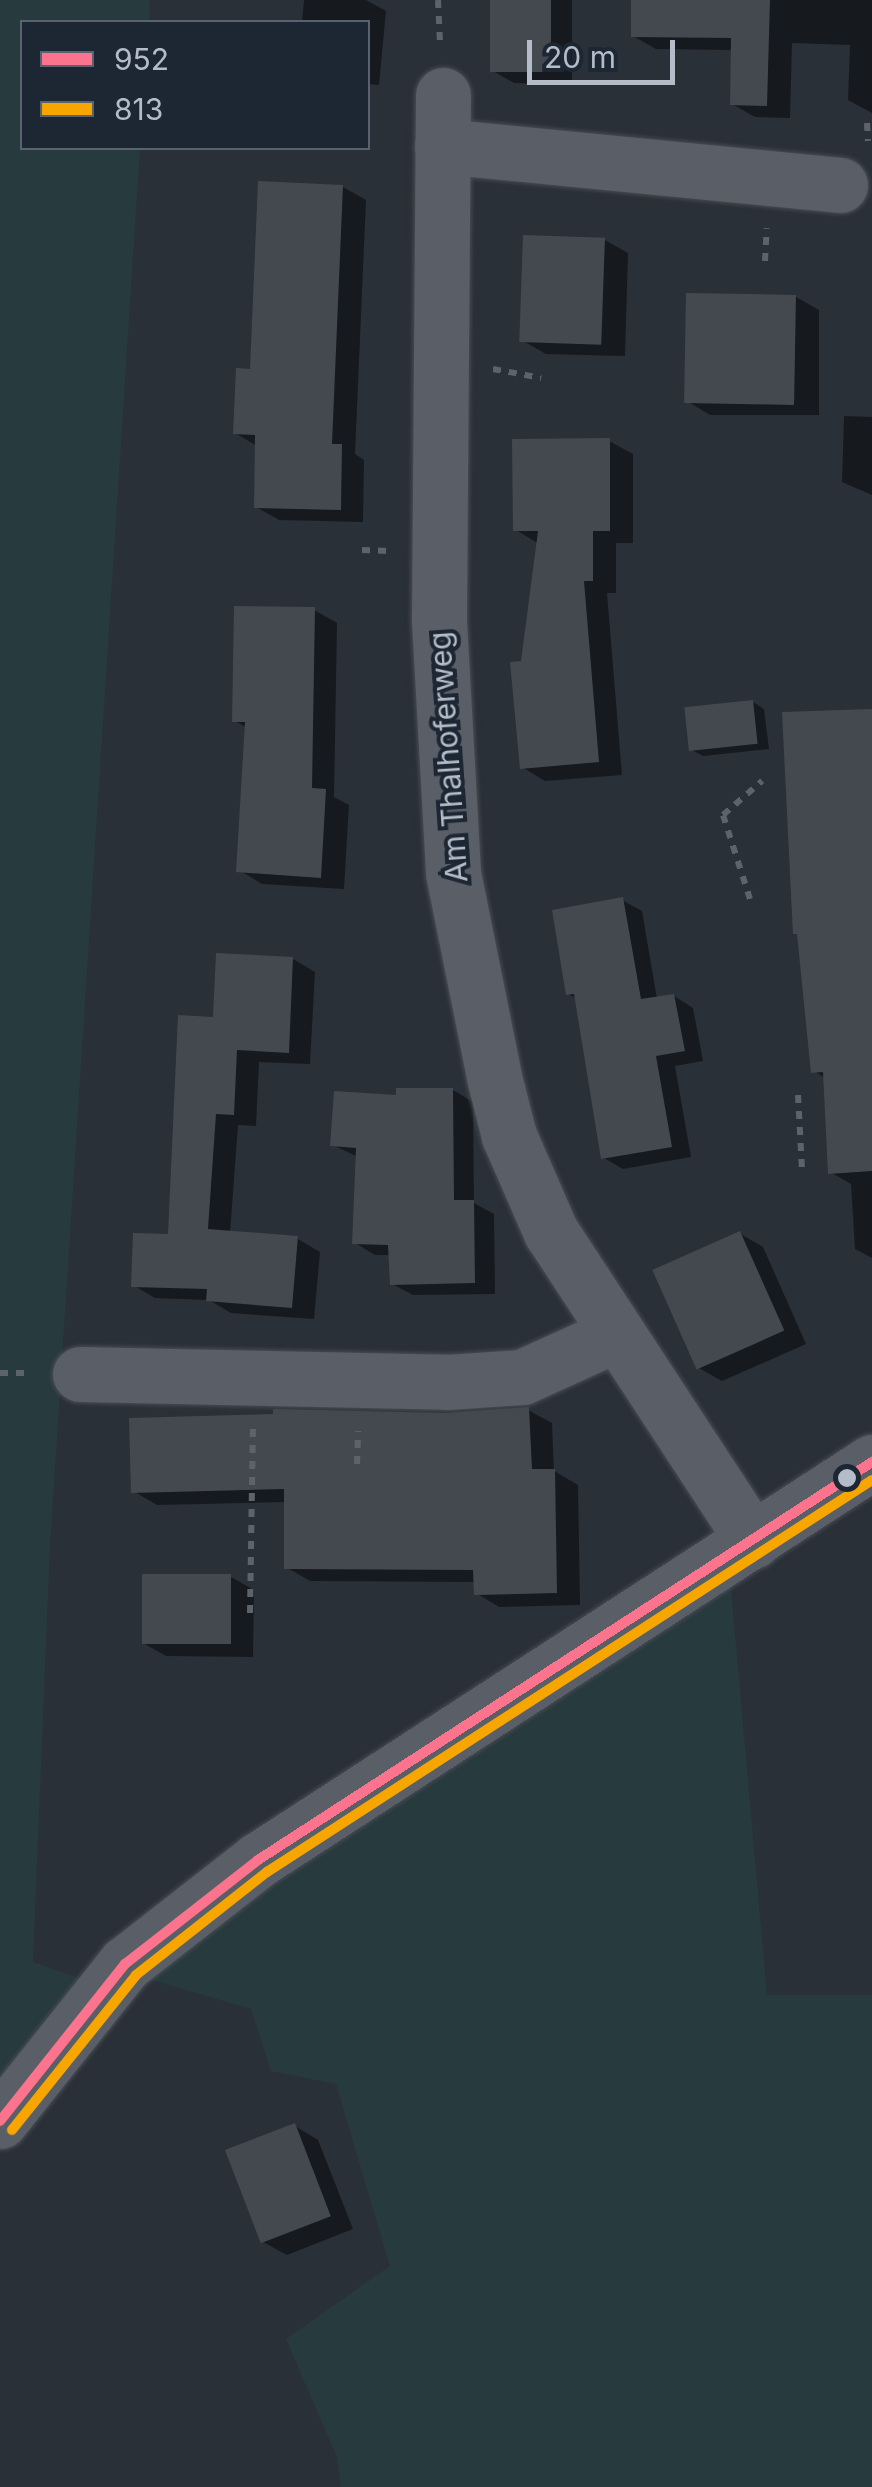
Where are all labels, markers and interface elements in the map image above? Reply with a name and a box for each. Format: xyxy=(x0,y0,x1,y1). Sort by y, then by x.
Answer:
legend xyxy=(20,20,370,150)
scale bar xyxy=(532,20,680,82)
text: 20 m xyxy=(544,39,616,75)
text: 952 xyxy=(114,41,169,77)
text: 813 xyxy=(114,91,163,127)
street label: Am Thalhoferweg xyxy=(421,630,475,884)
unlabelled marker xyxy=(837,1468,857,1488)

